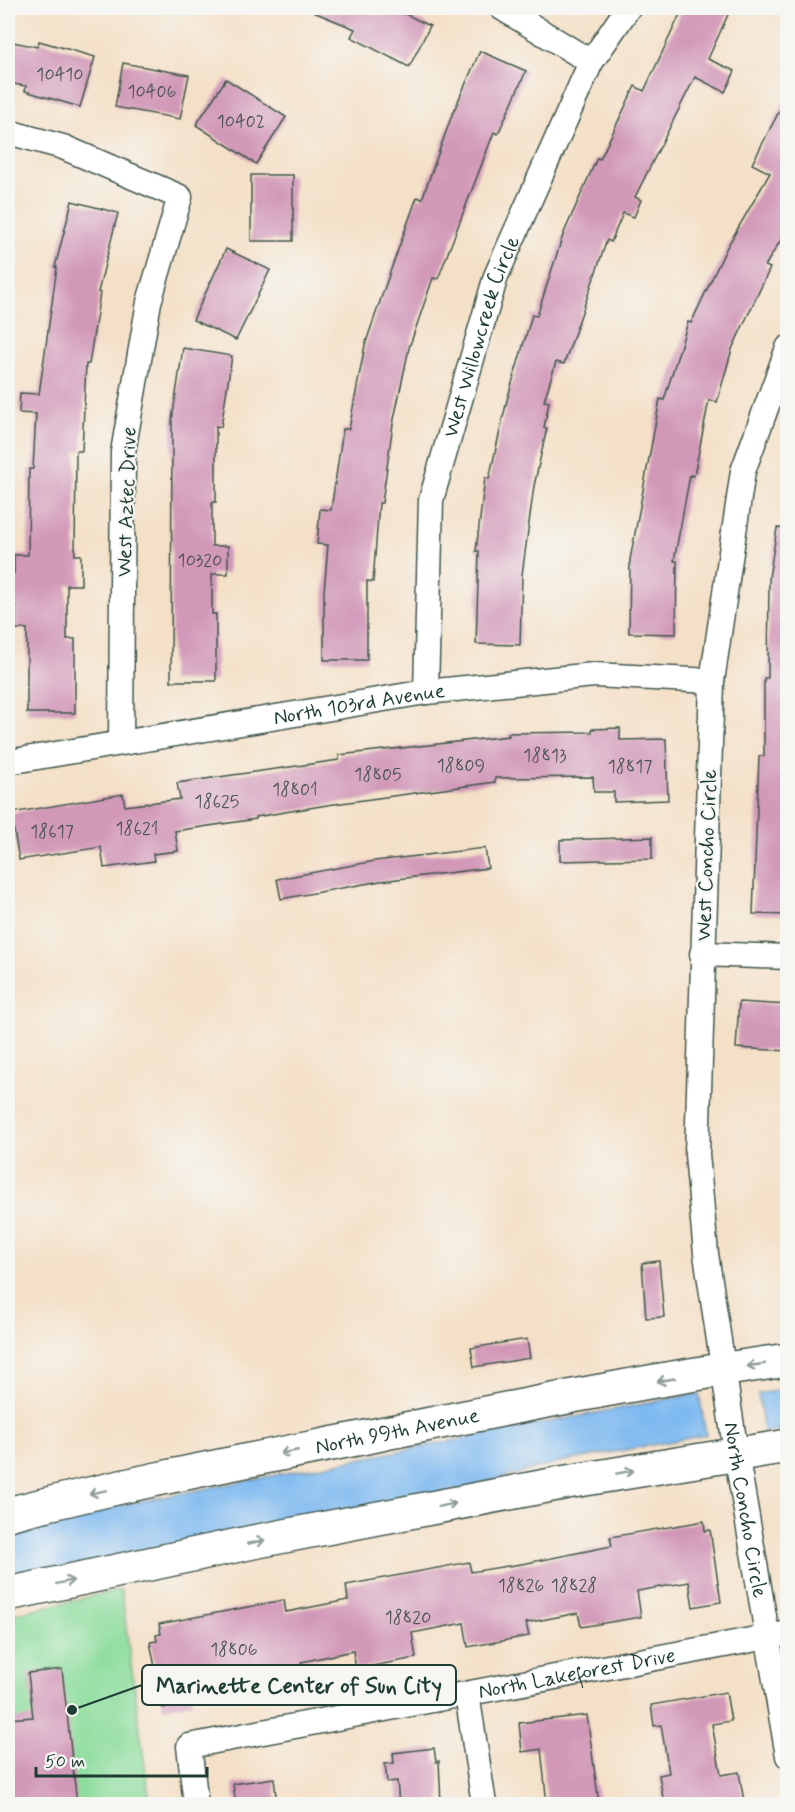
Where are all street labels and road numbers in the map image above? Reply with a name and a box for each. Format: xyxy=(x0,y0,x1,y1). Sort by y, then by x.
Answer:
street label: West Willowcreek Circle xyxy=(437,232,527,441)
street label: West Aztec Drive xyxy=(110,426,144,578)
street label: North 103rd Avenue xyxy=(271,677,446,732)
street label: West Concho Circle xyxy=(690,768,724,941)
street label: North 99th Avenue xyxy=(313,1402,482,1462)
street label: North Concho Circle xyxy=(717,1420,774,1600)
street label: North Lakeforest Drive xyxy=(476,1642,678,1706)

